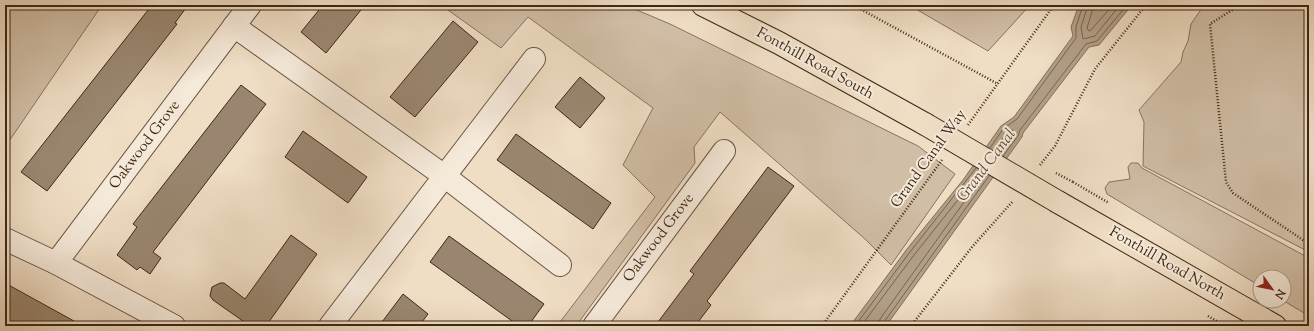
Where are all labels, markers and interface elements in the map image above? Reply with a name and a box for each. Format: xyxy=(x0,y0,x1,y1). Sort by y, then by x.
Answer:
street label: Fonthill Road South xyxy=(752,23,878,105)
street label: Oakwood Grove xyxy=(105,96,185,194)
street label: Grand Canal Way xyxy=(886,105,972,213)
water label: Grand Canal xyxy=(952,125,1022,207)
street label: Oakwood Grove xyxy=(619,189,699,287)
street label: Fonthill Road North xyxy=(1105,222,1229,306)
north arrow xyxy=(1252,269,1292,309)
text: N xyxy=(1270,285,1289,302)

